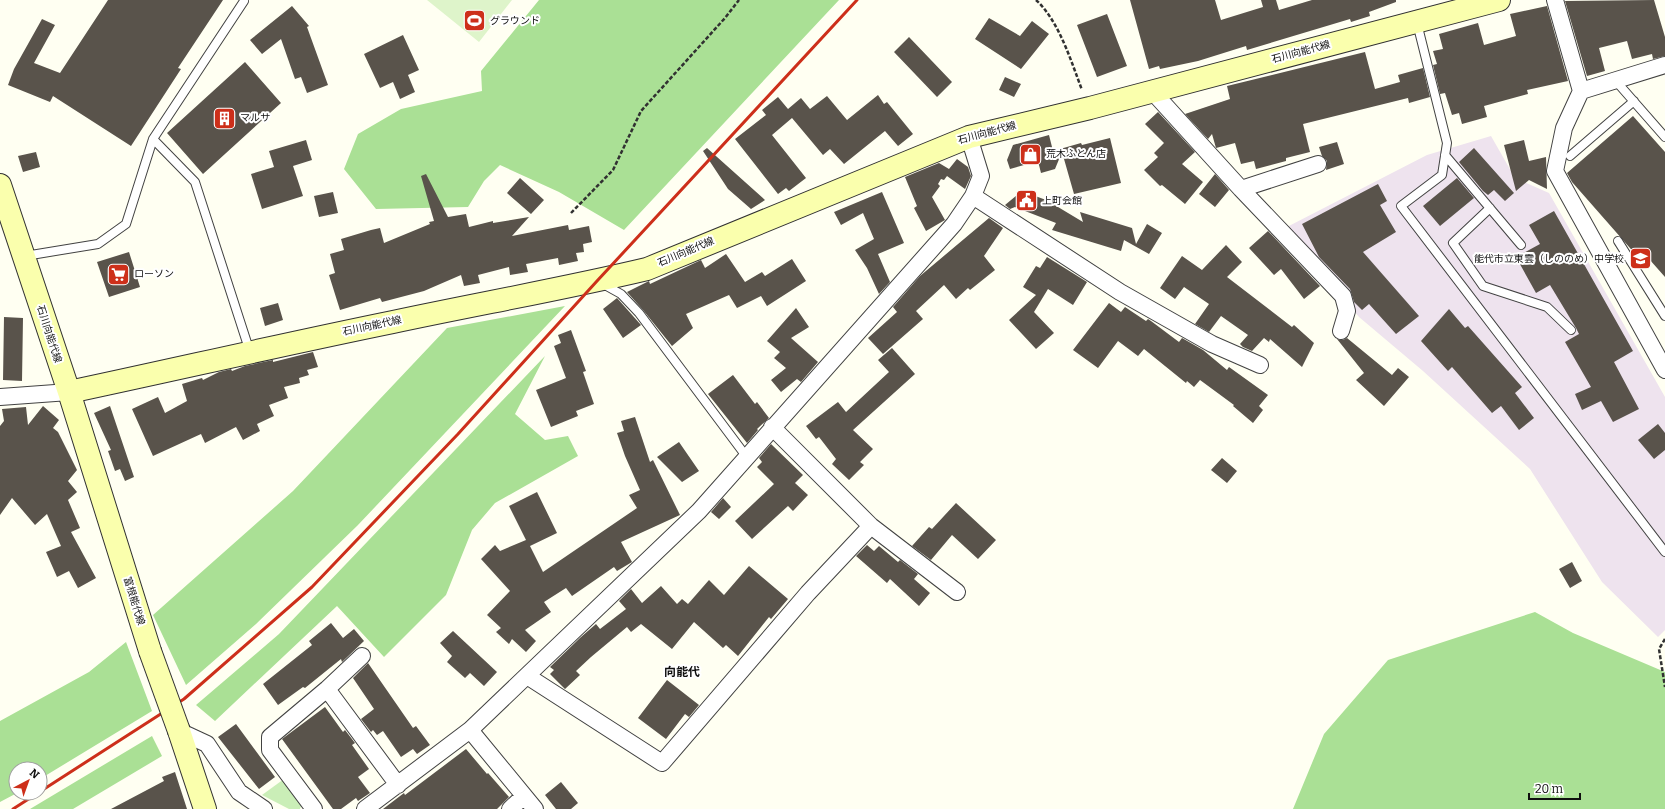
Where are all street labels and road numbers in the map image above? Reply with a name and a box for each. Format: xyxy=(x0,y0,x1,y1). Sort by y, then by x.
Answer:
street label: 石川向能代線 xyxy=(1270,38,1332,66)
street label: 石川向能代線 xyxy=(956,119,1018,147)
street label: 石川向能代線 xyxy=(656,235,716,269)
street label: 石川向能代線 xyxy=(34,304,64,364)
street label: 石川向能代線 xyxy=(341,314,403,338)
street label: 富根能代線 xyxy=(121,575,147,627)

